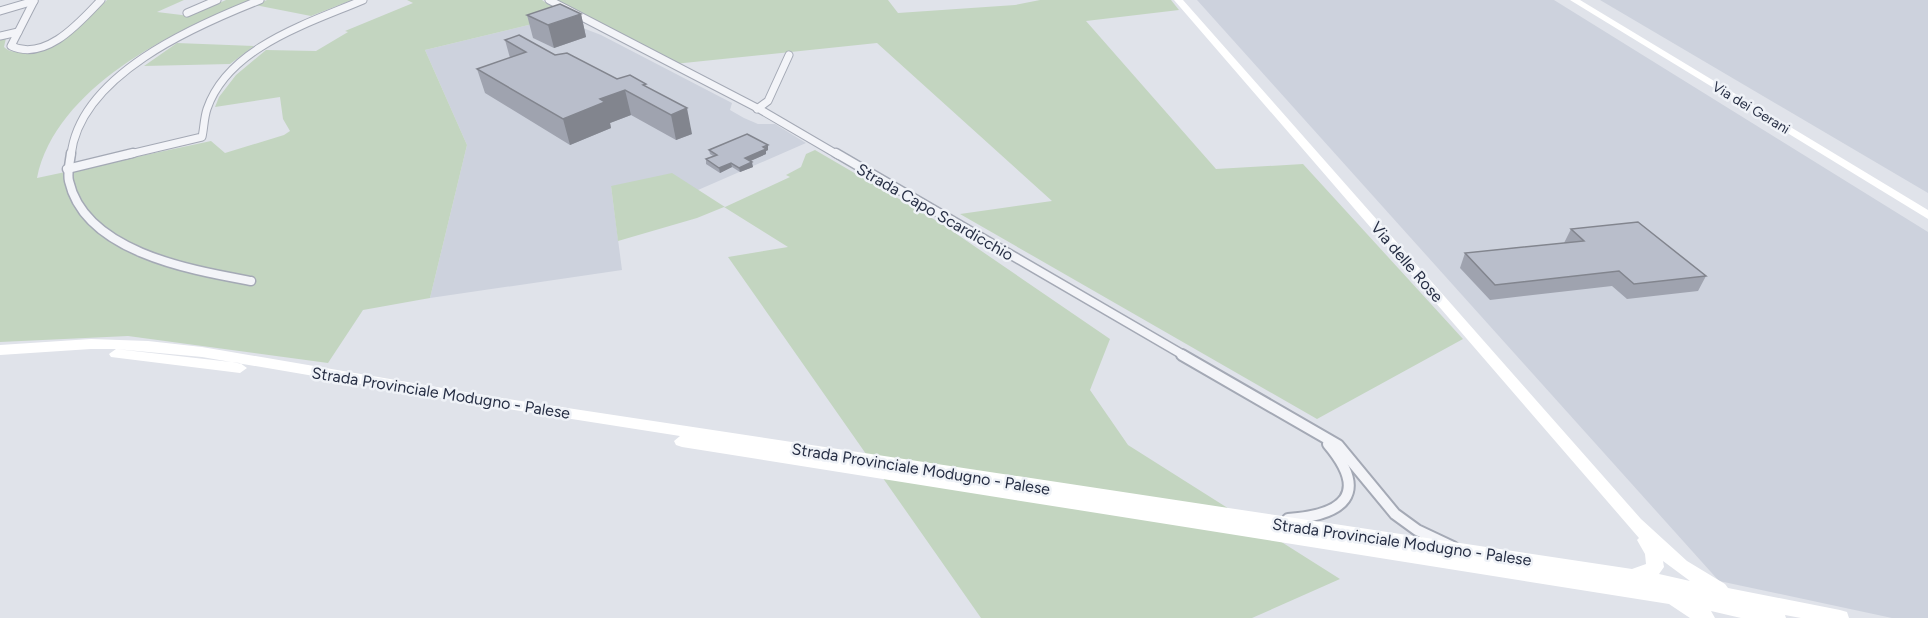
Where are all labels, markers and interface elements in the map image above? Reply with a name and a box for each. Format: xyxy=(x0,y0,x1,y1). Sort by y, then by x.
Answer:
street label: Via dei Gerani xyxy=(1709,78,1793,138)
street label: Strada Capo Scardicchio xyxy=(853,159,1017,265)
street label: Via delle Rose xyxy=(1367,218,1447,306)
street label: Strada Provinciale Modugno - Palese xyxy=(310,363,572,423)
street label: Strada Provinciale Modugno - Palese xyxy=(790,439,1052,499)
street label: Strada Provinciale Modugno - Palese xyxy=(1271,514,1533,570)

